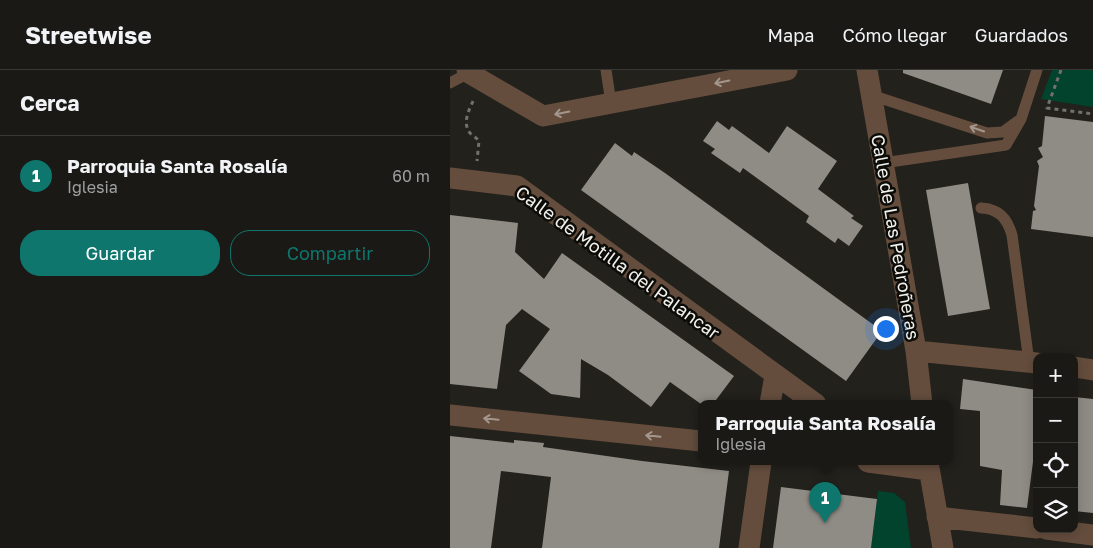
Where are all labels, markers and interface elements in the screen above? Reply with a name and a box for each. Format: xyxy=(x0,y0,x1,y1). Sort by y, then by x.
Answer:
text: Streetwise xyxy=(25,20,152,49)
text: Mapa xyxy=(768,24,814,46)
text: Cómo llegar xyxy=(842,24,947,46)
text: Guardados xyxy=(975,24,1068,46)
one-way arrow xyxy=(714,78,730,88)
text: Cerca xyxy=(20,90,79,116)
one-way arrow xyxy=(554,108,570,118)
one-way arrow xyxy=(970,124,985,133)
street label: Calle de Las Pedroñeras xyxy=(867,133,925,341)
text: Parroquia Santa Rosalía xyxy=(67,154,288,177)
text: 1 xyxy=(32,166,40,186)
text: 60 m xyxy=(392,166,430,186)
text: Iglesia xyxy=(67,177,118,197)
street label: Calle de Motilla del Palancar xyxy=(512,181,724,343)
button: Guardar xyxy=(20,230,220,276)
button: Compartir xyxy=(230,230,430,276)
your location xyxy=(873,316,899,342)
map controls xyxy=(1033,353,1078,533)
button: + xyxy=(1033,353,1078,398)
button: − xyxy=(1033,398,1078,443)
popup xyxy=(698,400,953,465)
text: Parroquia Santa Rosalía xyxy=(715,411,936,434)
one-way arrow xyxy=(483,415,499,424)
one-way arrow xyxy=(645,431,661,441)
text: Iglesia xyxy=(715,434,766,454)
button: locate xyxy=(1033,443,1078,488)
pin: 1 xyxy=(809,482,841,523)
button: layers xyxy=(1033,488,1078,533)

